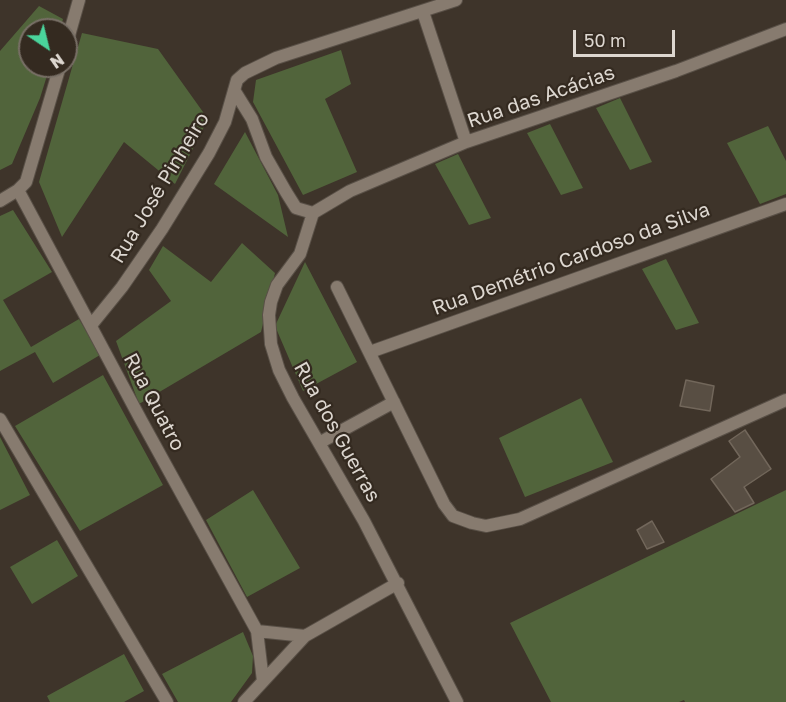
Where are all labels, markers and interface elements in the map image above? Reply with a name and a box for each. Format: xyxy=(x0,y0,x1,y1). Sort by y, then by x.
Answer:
north arrow xyxy=(18,18,78,78)
scale bar xyxy=(576,18,678,56)
text: 50 m xyxy=(584,29,626,51)
text: N xyxy=(46,49,68,73)
street label: Rua das Acácias xyxy=(464,61,618,133)
street label: Rua José Pinheiro xyxy=(106,108,214,268)
street label: Rua Demétrio Cardoso da Silva xyxy=(429,197,713,321)
street label: Rua Quatro xyxy=(118,349,190,455)
street label: Rua dos Guerras xyxy=(289,358,385,506)

